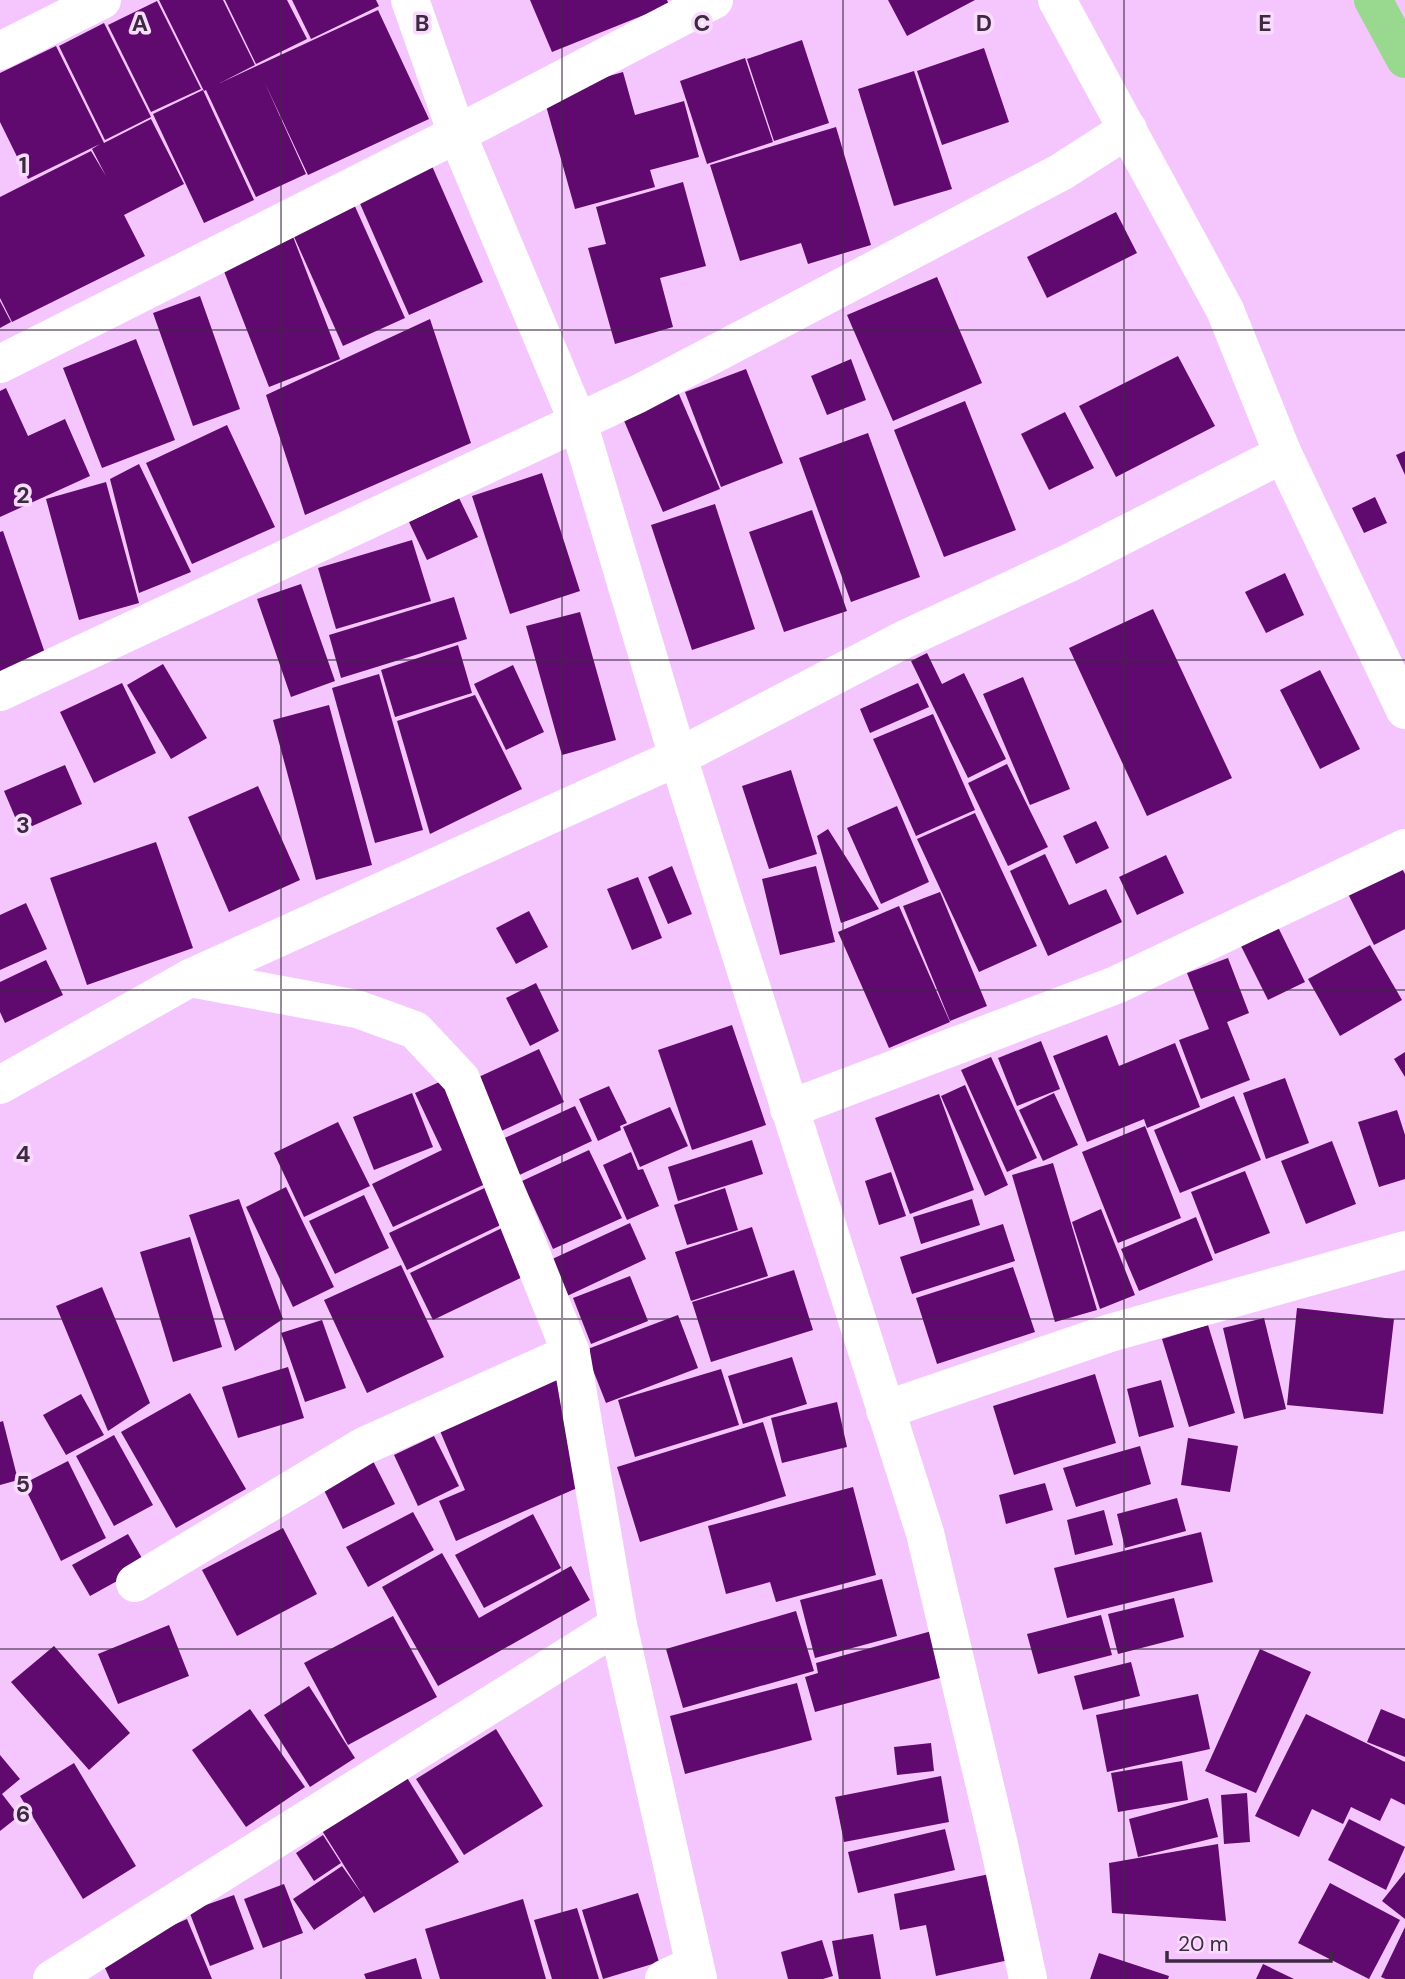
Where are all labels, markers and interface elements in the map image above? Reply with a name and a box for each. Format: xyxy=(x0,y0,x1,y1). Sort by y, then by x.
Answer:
text: A xyxy=(132,8,148,38)
text: B xyxy=(415,8,429,38)
text: C xyxy=(694,8,710,38)
text: D xyxy=(976,8,992,38)
text: E xyxy=(1258,8,1272,38)
text: 1 xyxy=(19,150,27,180)
text: 2 xyxy=(16,480,30,510)
text: 3 xyxy=(16,810,30,840)
text: 4 xyxy=(16,1139,31,1169)
text: 5 xyxy=(16,1469,30,1499)
text: 6 xyxy=(16,1799,30,1829)
scale bar xyxy=(1167,1920,1332,1964)
text: 20 m xyxy=(1178,1930,1229,1958)

